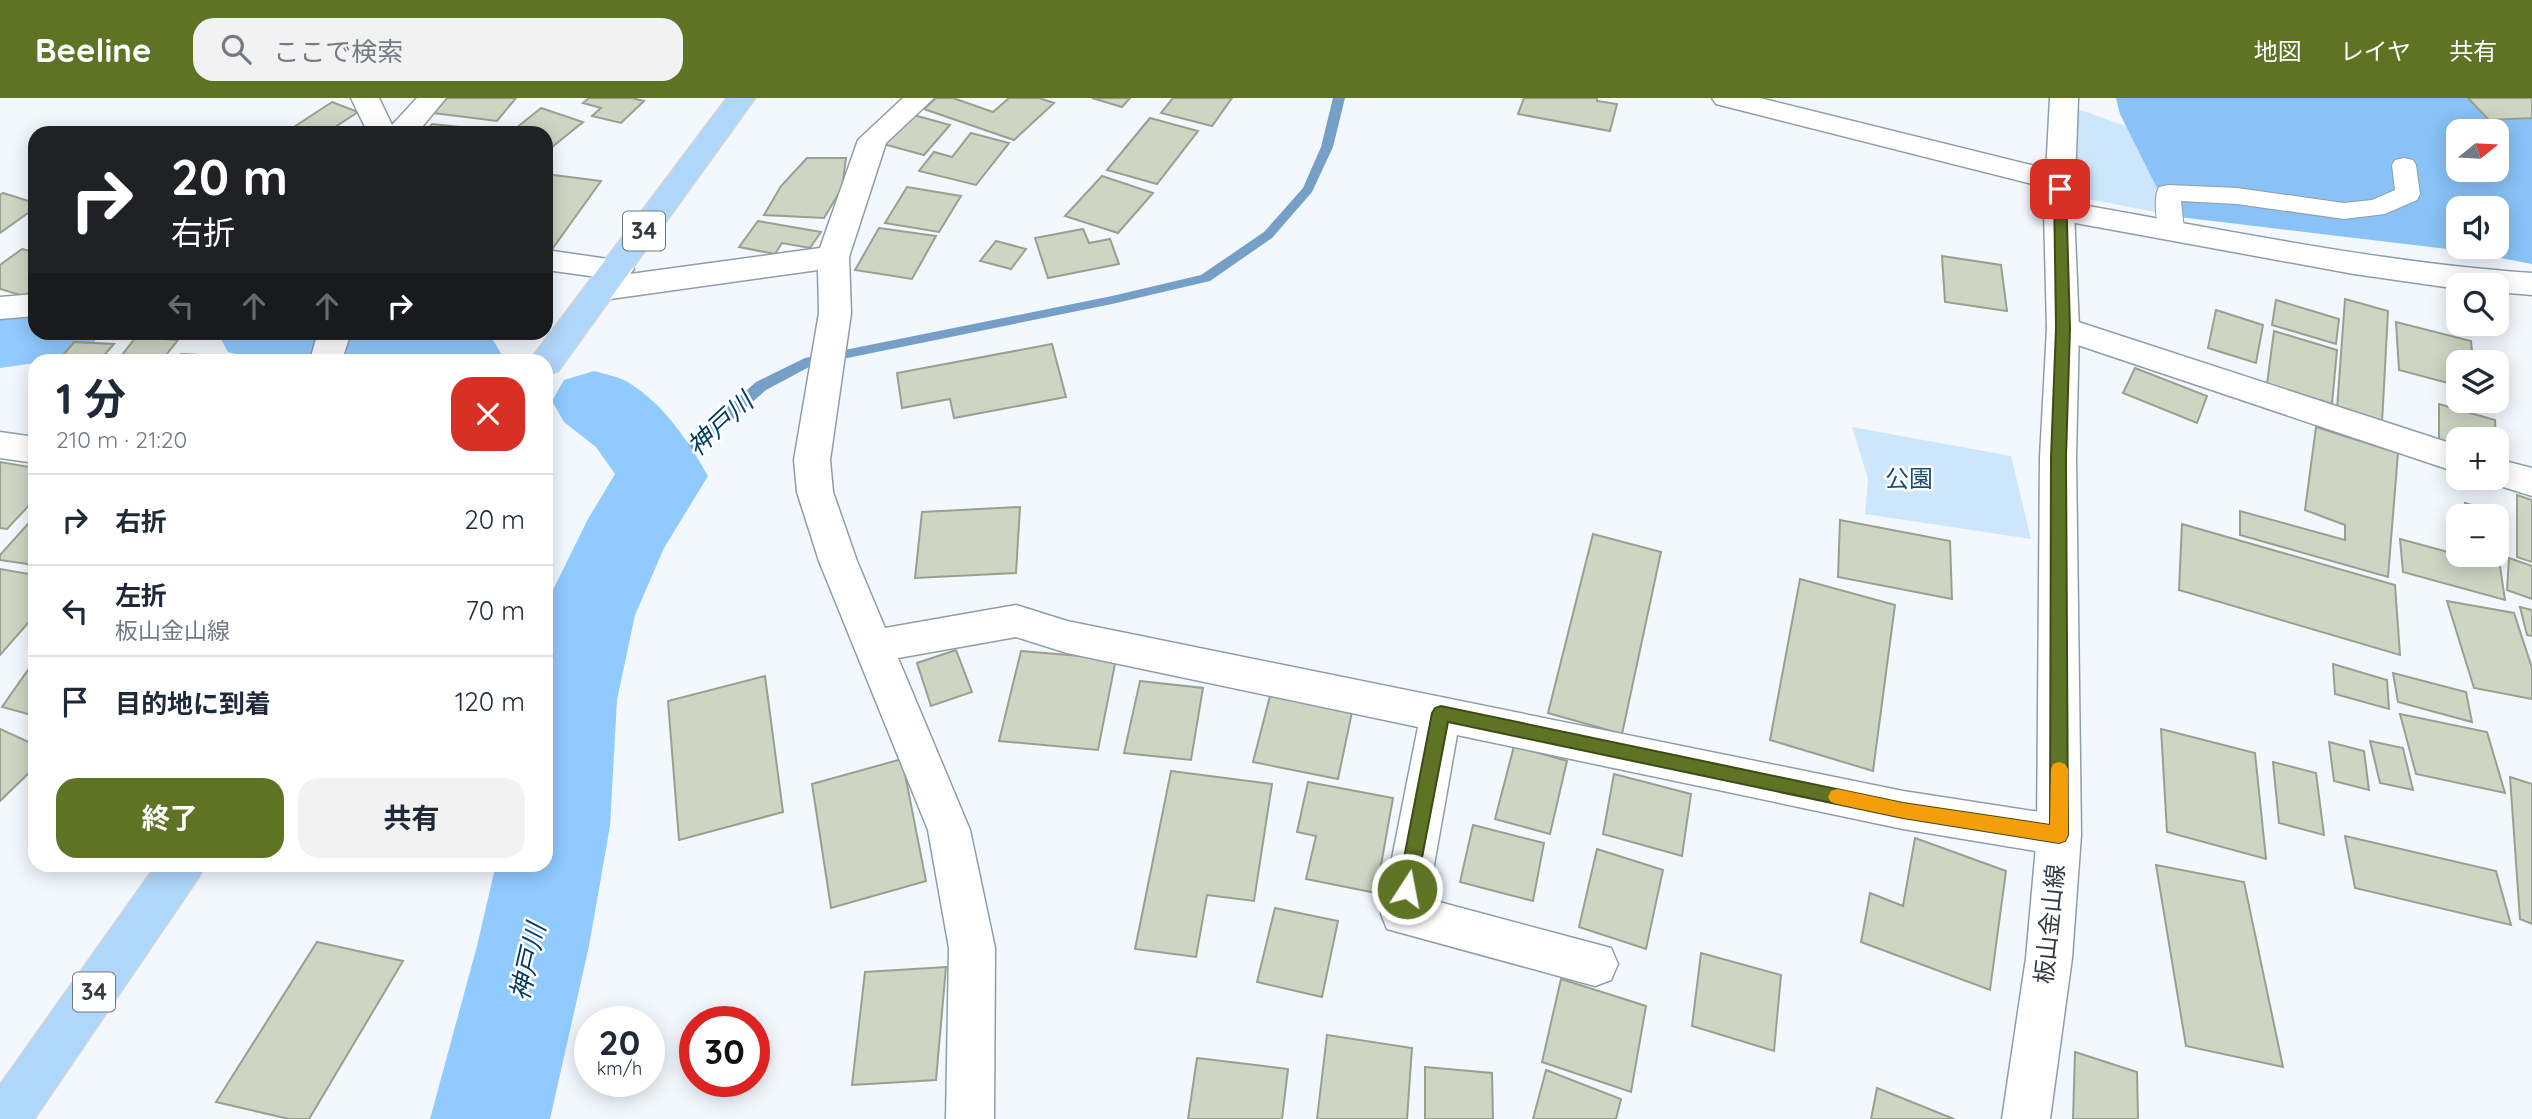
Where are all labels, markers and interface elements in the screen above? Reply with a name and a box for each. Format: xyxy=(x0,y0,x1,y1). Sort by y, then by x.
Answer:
search box xyxy=(193,18,683,81)
text: Beeline xyxy=(35,29,151,70)
icon: search xyxy=(217,30,255,68)
text: ここで検索 xyxy=(273,35,403,68)
text: 地図 xyxy=(2254,36,2302,66)
text: レイヤ xyxy=(2340,36,2411,66)
text: 共有 xyxy=(2449,36,2497,66)
north arrow xyxy=(2446,119,2510,182)
map controls xyxy=(2446,119,2509,567)
text: 20 m xyxy=(171,146,288,207)
icon: right xyxy=(56,154,147,245)
pin xyxy=(2030,159,2090,219)
icon: arrive xyxy=(2041,170,2079,208)
button: sound xyxy=(2446,196,2509,259)
text: 右折 xyxy=(171,212,235,252)
road number: 34 xyxy=(623,212,665,250)
button: search xyxy=(2446,273,2509,336)
icon: left xyxy=(162,287,200,325)
icon: ahead xyxy=(235,287,273,325)
icon: ahead xyxy=(308,287,346,325)
icon: right xyxy=(381,287,419,325)
button: layers xyxy=(2446,350,2509,413)
text: 1 分 xyxy=(56,372,126,425)
button: close xyxy=(451,377,525,451)
water label: 神戸川 xyxy=(680,383,762,462)
text: 210 m · 21:20 xyxy=(56,425,187,454)
button: + xyxy=(2446,427,2509,490)
park label: 公園 xyxy=(1885,463,1933,493)
icon: right xyxy=(56,501,94,539)
text: 20 m xyxy=(464,503,525,536)
button: − xyxy=(2446,504,2509,567)
text: 右折 xyxy=(115,505,167,538)
text: 左折 xyxy=(115,579,167,612)
icon: left xyxy=(56,592,94,630)
text: 70 m xyxy=(465,594,525,627)
text: 板山金山線 xyxy=(115,616,230,645)
icon: arrive xyxy=(56,683,94,721)
text: 120 m xyxy=(455,685,525,718)
text: 目的地に到着 xyxy=(115,687,271,720)
button: 終了 xyxy=(56,778,284,858)
button: 共有 xyxy=(298,778,525,858)
position arrow xyxy=(1370,852,1444,926)
street label: 板山金山線 xyxy=(2028,863,2070,985)
water label: 神戸川 xyxy=(503,917,553,1004)
road number: 34 xyxy=(73,972,115,1012)
speed limit sign: 30 xyxy=(679,1006,770,1097)
text: 20 xyxy=(599,1020,640,1064)
text: km/h xyxy=(597,1057,642,1080)

